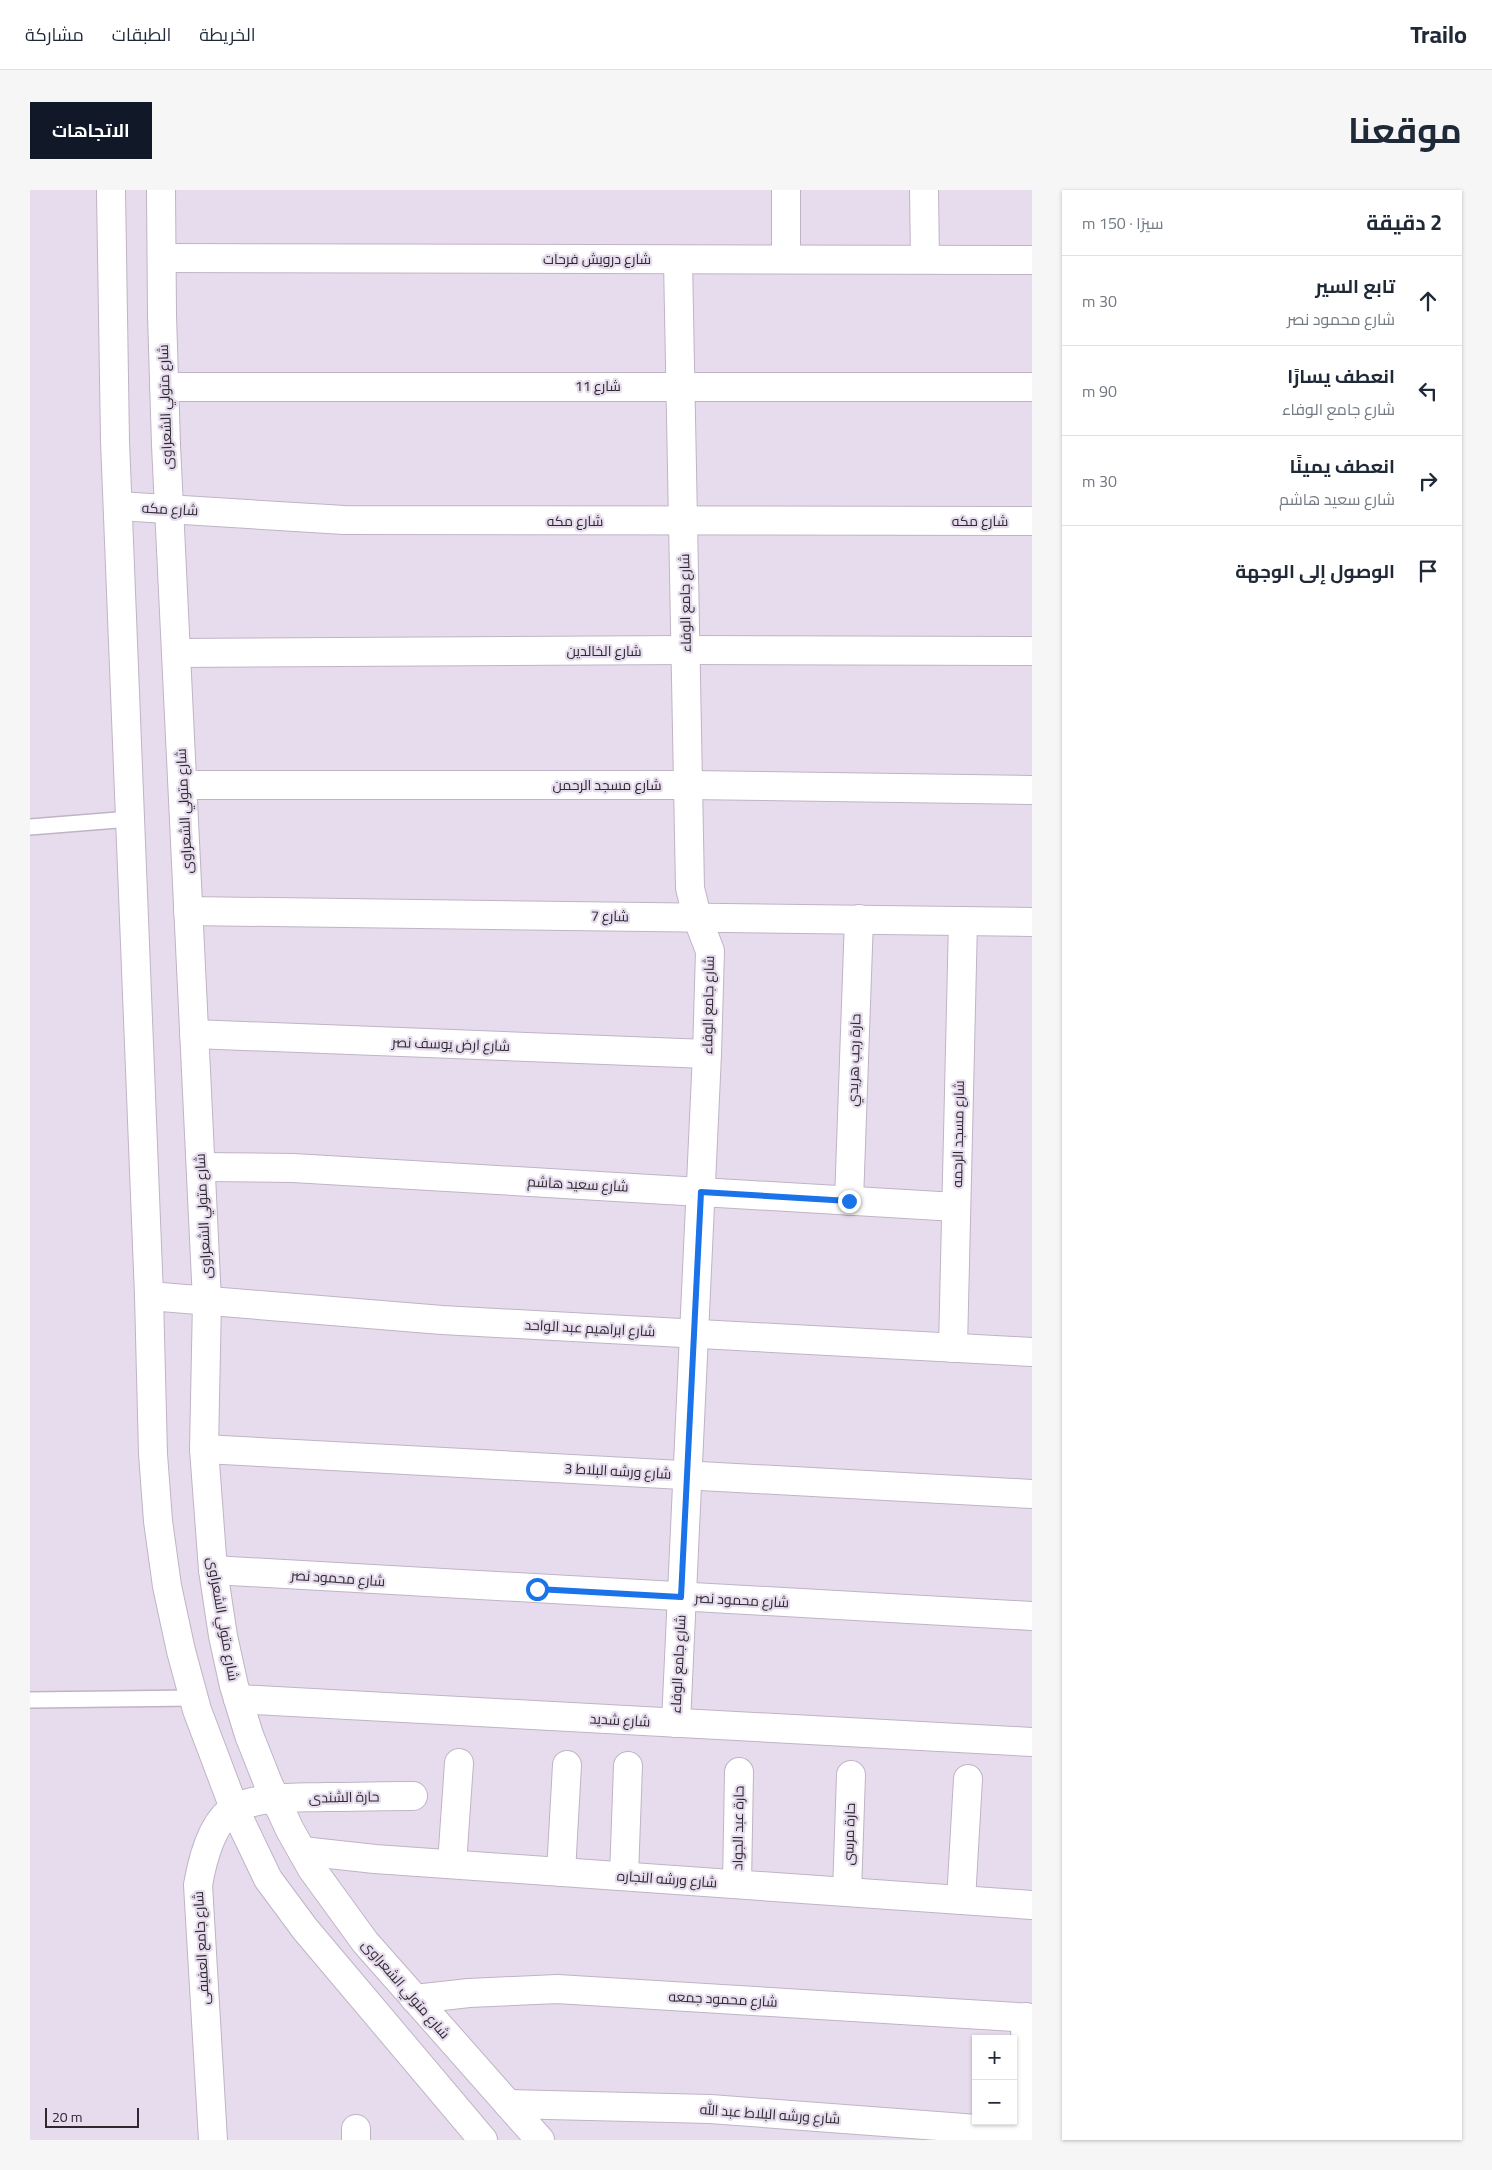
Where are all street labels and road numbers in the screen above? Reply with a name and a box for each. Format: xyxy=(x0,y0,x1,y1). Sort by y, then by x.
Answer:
street label: شارع درويش فرحات xyxy=(543,246,651,272)
street label: شارع متولي الشعراوى xyxy=(150,344,180,470)
street label: شارع 11 xyxy=(575,373,621,399)
street label: شارع مكه xyxy=(141,495,199,523)
street label: شارع مكه xyxy=(547,508,603,534)
street label: شارع مكه xyxy=(952,508,1008,534)
street label: شارع جامع الوفاء xyxy=(671,553,699,653)
street label: شارع الخالدين xyxy=(566,638,642,664)
street label: شارع متولي الشعراوى xyxy=(168,748,200,874)
street label: شارع مسجد الرحمن xyxy=(552,772,662,798)
street label: شارع 7 xyxy=(591,903,629,929)
street label: شارع جامع الوفاء xyxy=(694,955,722,1055)
street label: حارة رجب هريدي xyxy=(839,1013,869,1107)
street label: شارع ارض يوسف نصر xyxy=(391,1029,510,1059)
street label: شارع مسجد الرحمه xyxy=(944,1080,972,1188)
street label: شارع متولي الشعراوى xyxy=(187,1153,219,1279)
street label: شارع سعيد هاشم xyxy=(527,1168,629,1200)
street label: شارع ابراهيم عبد الواحد xyxy=(524,1312,656,1344)
street label: شارع ورشه البلاط 3 xyxy=(564,1455,672,1487)
street label: شارع متولي الشعراوى xyxy=(199,1555,247,1683)
street label: شارع محمود نصر xyxy=(289,1562,386,1594)
street label: شارع محمود نصر xyxy=(693,1584,790,1615)
street label: شارع جامع الوفاء xyxy=(662,1614,694,1714)
street label: شارع شديد xyxy=(589,1705,651,1735)
street label: حارة الشندى xyxy=(308,1783,380,1811)
street label: حارة عبد الجواد xyxy=(724,1786,752,1870)
street label: حارة مرسى xyxy=(835,1802,863,1866)
street label: شارع ورشه النجاره xyxy=(616,1863,718,1895)
street label: شارع جامع العفيفى xyxy=(185,1890,217,2006)
street label: شارع متولي الشعراوى xyxy=(355,1933,457,2045)
street label: شارع محمود جمعه xyxy=(668,1983,778,2015)
street label: شارع ورشه البلاط عبد الله xyxy=(699,2096,841,2132)

